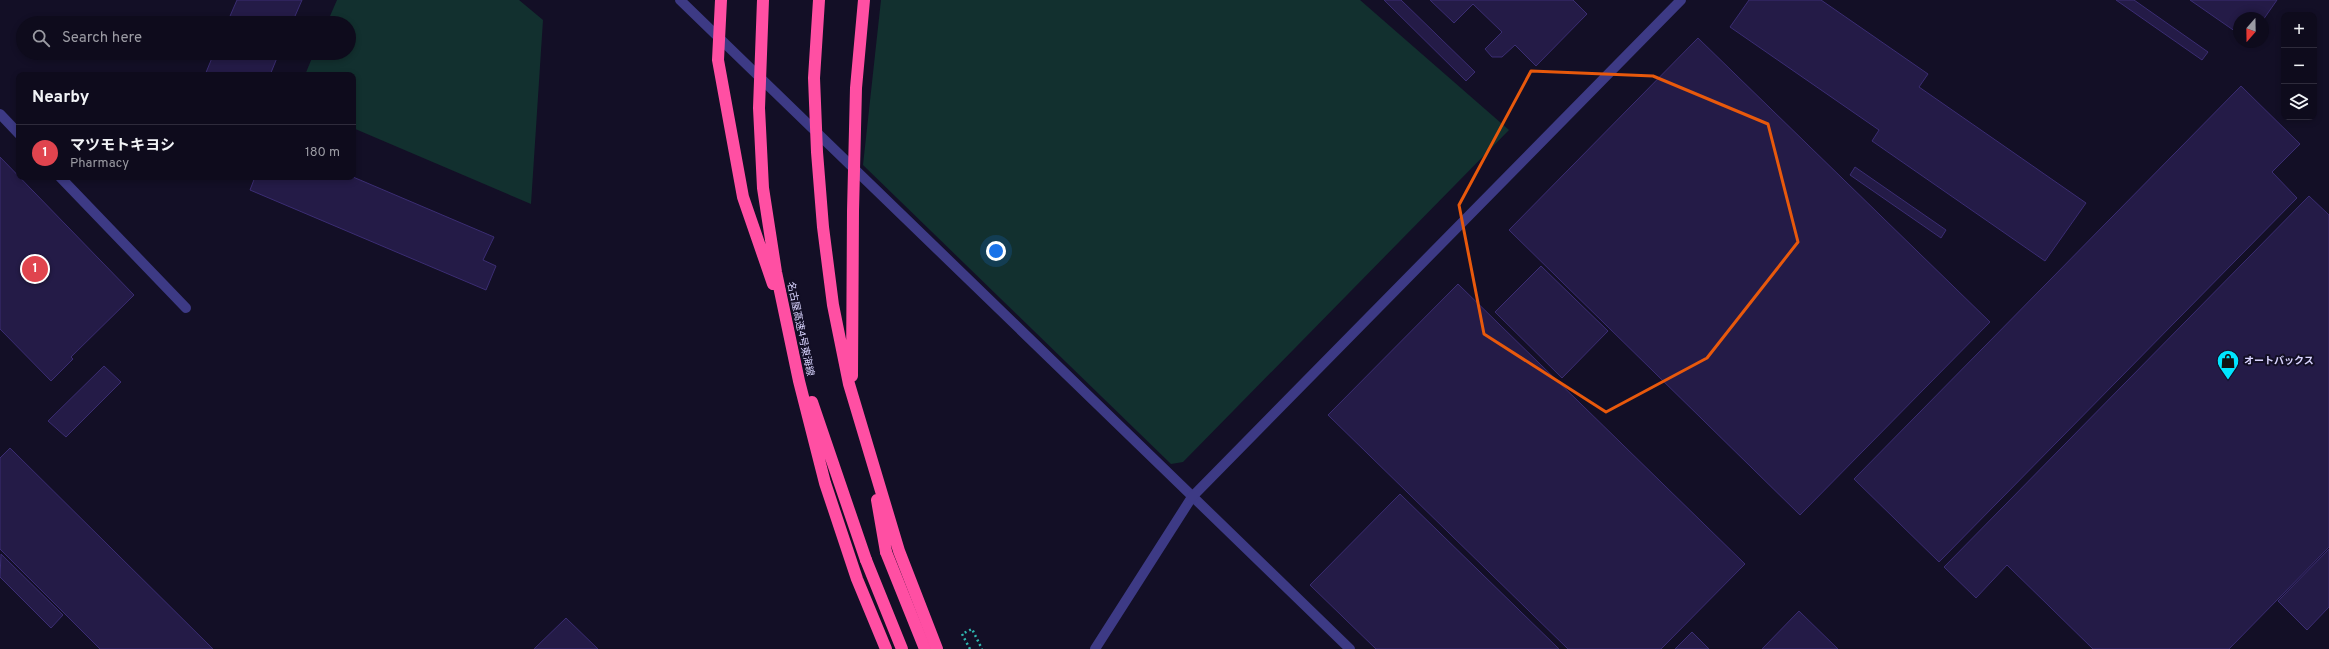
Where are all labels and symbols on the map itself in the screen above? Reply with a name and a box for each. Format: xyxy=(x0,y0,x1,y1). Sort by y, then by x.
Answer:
north arrow xyxy=(2233,12,2269,48)
your location xyxy=(986,241,1006,261)
pin: 1 xyxy=(22,254,48,284)
street label: 名古屋高速4号東海線 xyxy=(784,281,816,377)
shop icon: オートバックス xyxy=(2215,348,2241,381)
place label: オートバックス xyxy=(2244,355,2314,368)

